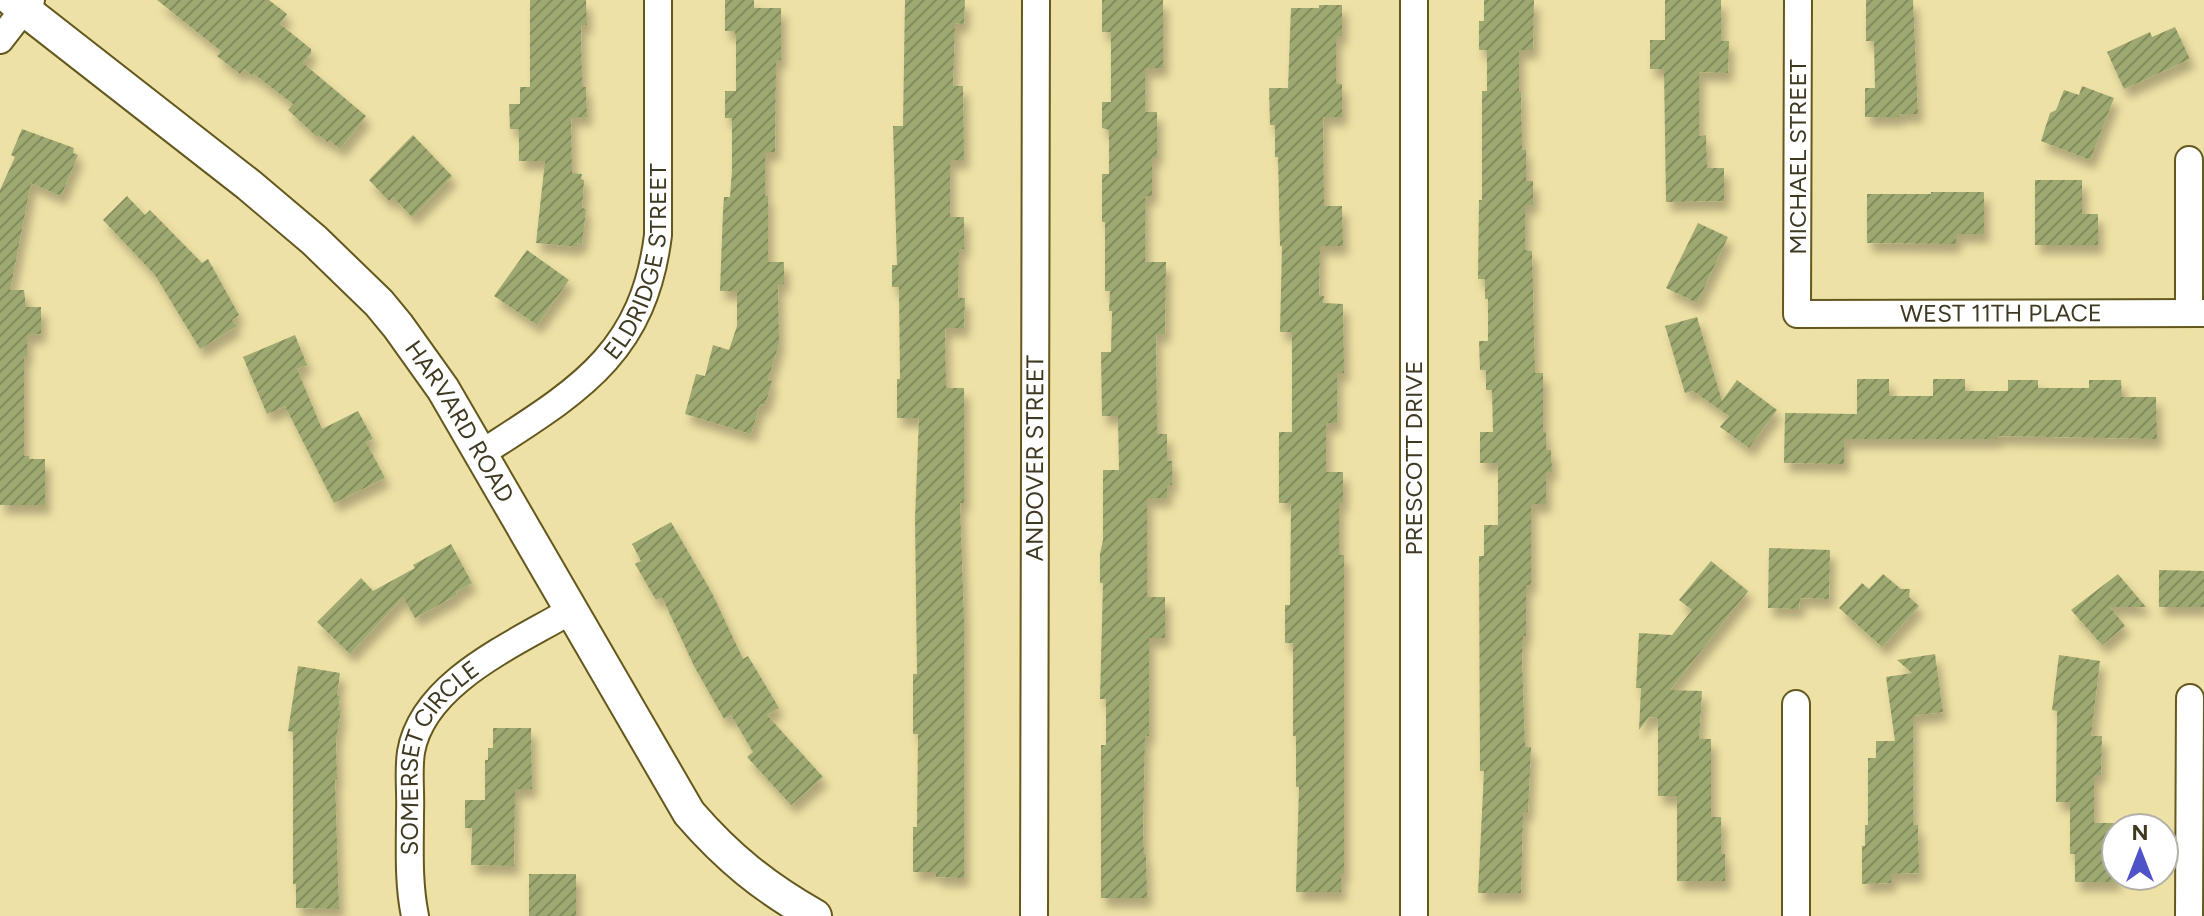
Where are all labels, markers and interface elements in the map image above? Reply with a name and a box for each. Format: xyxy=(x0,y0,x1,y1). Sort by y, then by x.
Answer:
street label: MICHAEL STREET xyxy=(1783,59,1812,255)
street label: ELDRIDGE STREET xyxy=(597,163,672,365)
street label: WEST 11TH PLACE xyxy=(1900,298,2102,328)
street label: HARVARD ROAD xyxy=(399,335,521,508)
street label: ANDOVER STREET xyxy=(1020,355,1049,561)
street label: PRESCOTT DRIVE xyxy=(1399,361,1428,555)
street label: SOMERSET CIRCLE xyxy=(394,654,484,855)
north arrow xyxy=(2100,812,2180,892)
text: N xyxy=(2131,819,2149,846)

